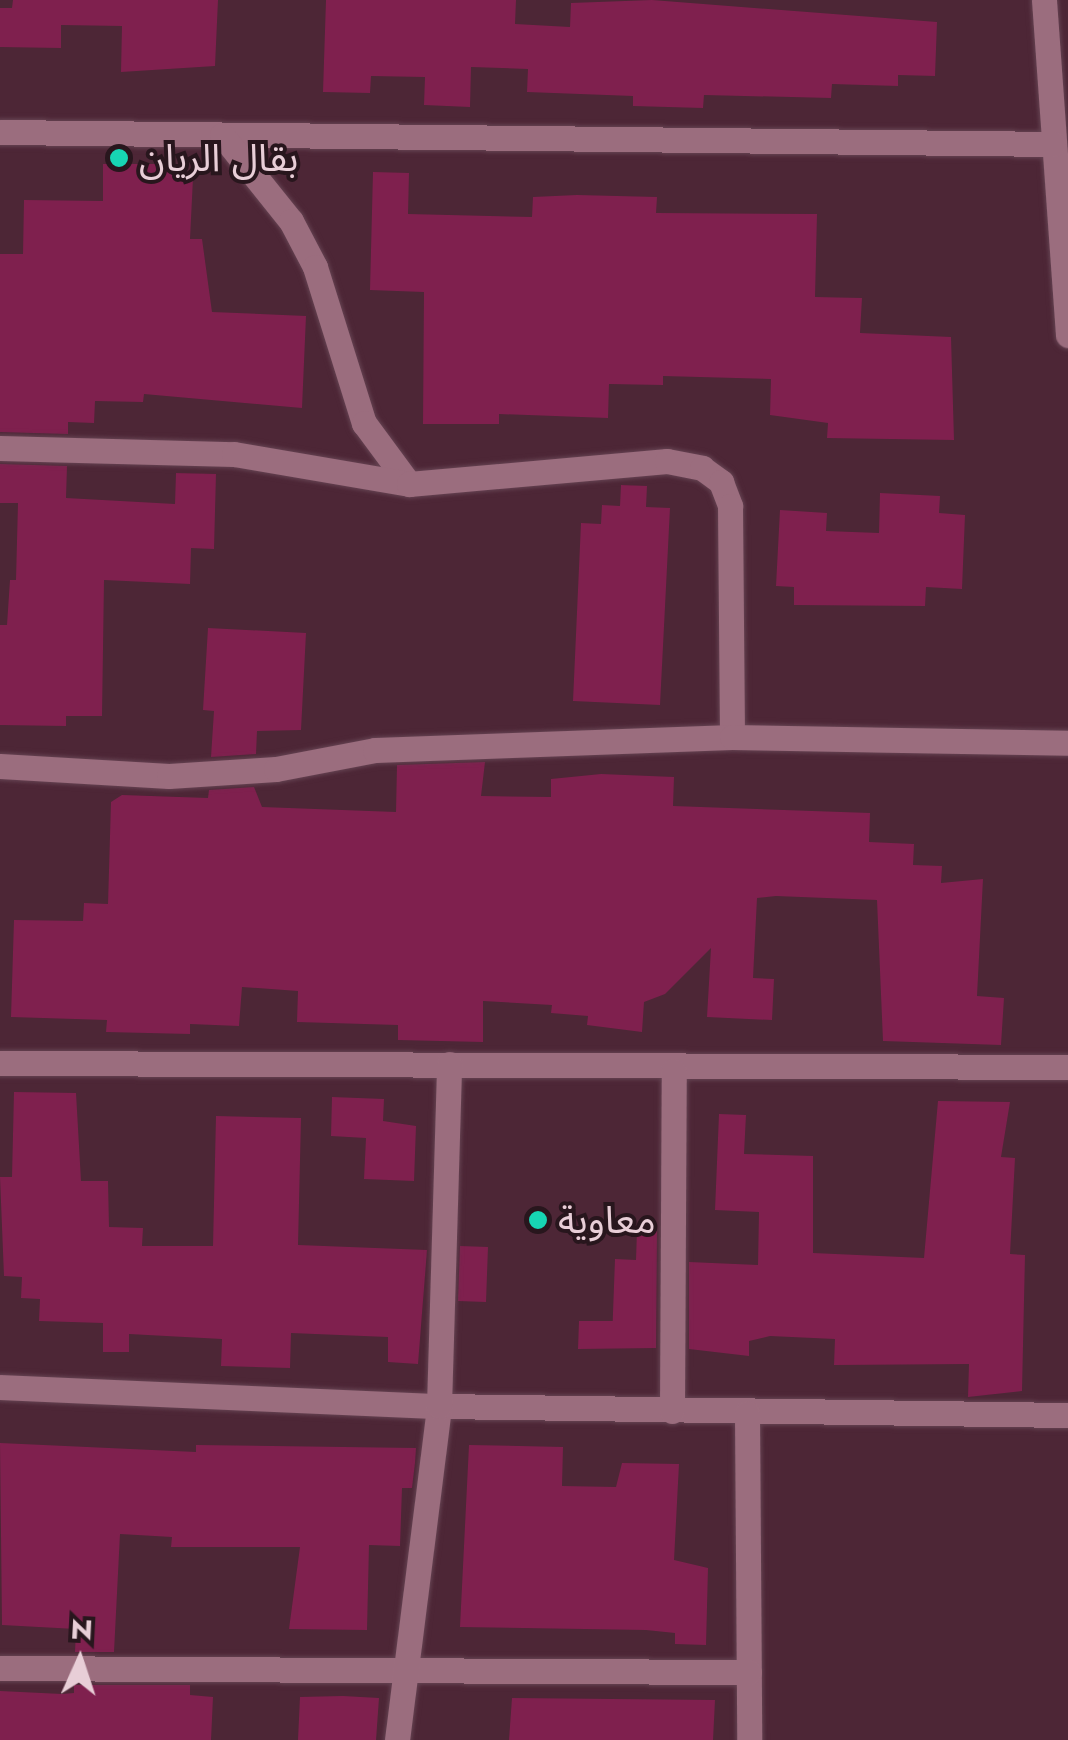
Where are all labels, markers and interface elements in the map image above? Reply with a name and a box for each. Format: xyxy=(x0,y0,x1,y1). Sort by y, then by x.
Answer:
place label: بقال الريان xyxy=(139,135,298,181)
marker: بقال الريان xyxy=(108,147,130,169)
place label: معاوية xyxy=(558,1197,656,1243)
marker: معاوية xyxy=(527,1209,549,1231)
text: N xyxy=(69,1608,94,1651)
north arrow xyxy=(30,1610,130,1710)

